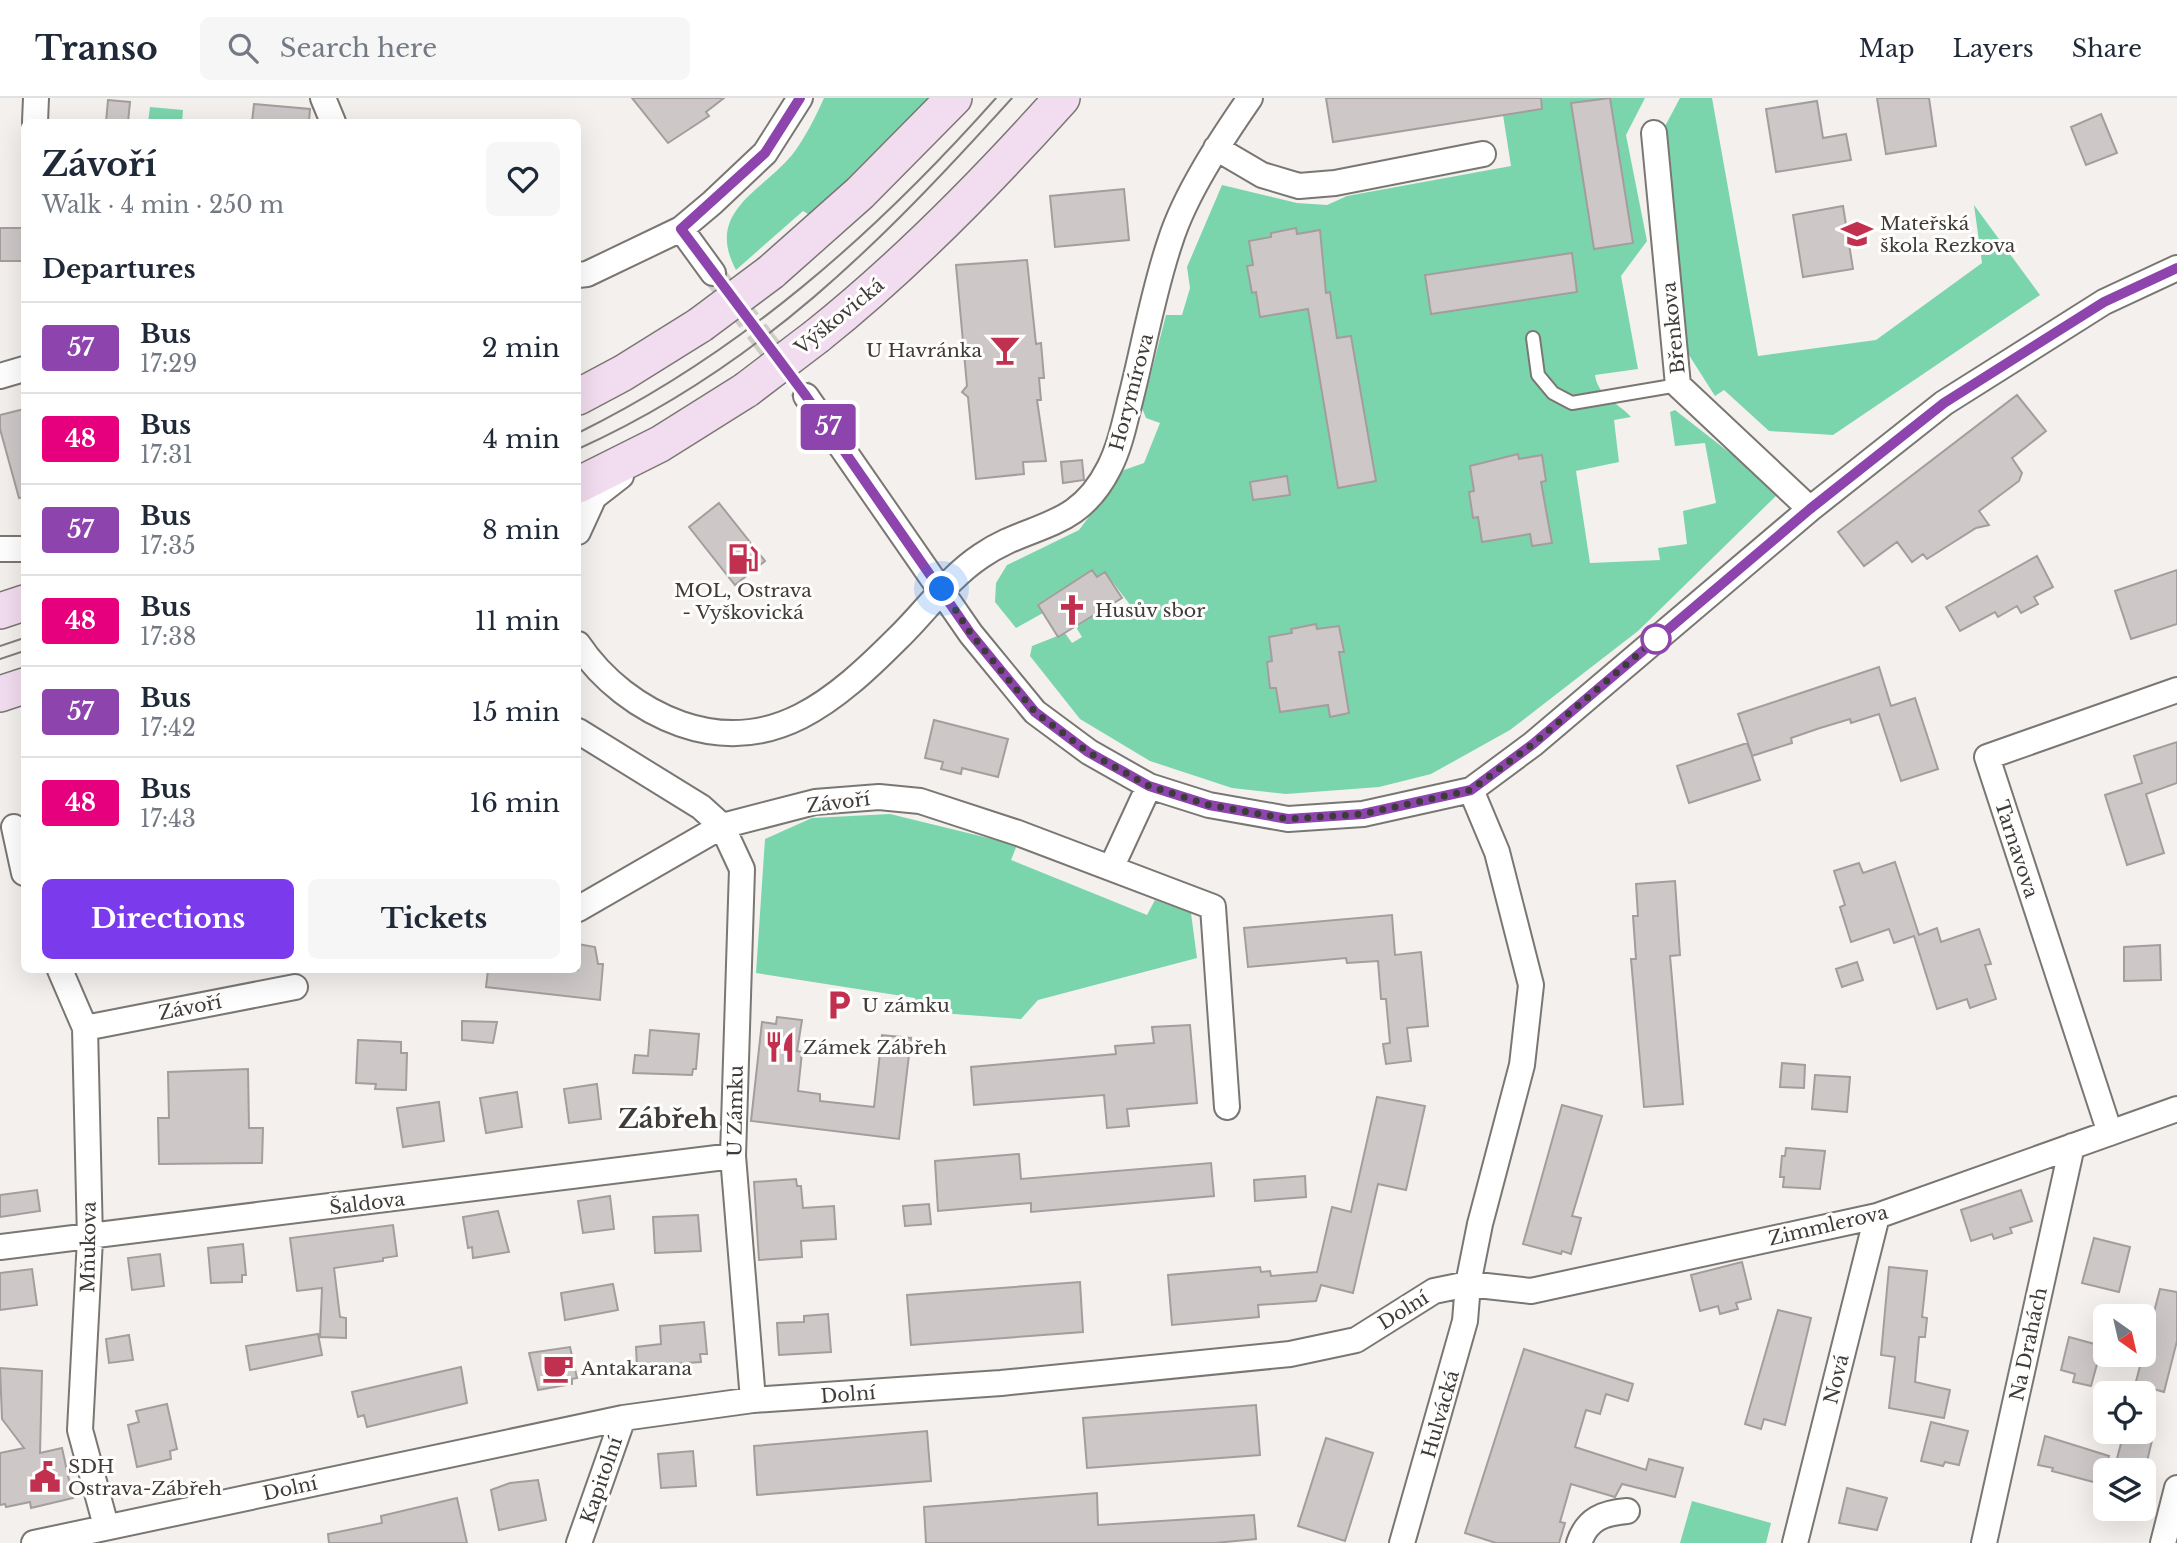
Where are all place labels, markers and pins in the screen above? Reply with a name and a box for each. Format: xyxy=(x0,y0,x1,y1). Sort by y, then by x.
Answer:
place label: Mateřská škola Rezkova xyxy=(1880,212,2016,257)
school or university icon: Mateřská škola Rezkova xyxy=(1840,217,1874,251)
bar icon: U Havránka xyxy=(988,333,1022,367)
place label: U Havránka xyxy=(866,339,982,362)
fuel station icon: MOL, Ostrava - Vyškovická xyxy=(726,542,760,576)
place label: MOL, Ostrava - Vyškovická xyxy=(674,579,812,624)
church icon: Husův sbor xyxy=(1055,593,1089,627)
place label: Husův sbor xyxy=(1095,599,1205,622)
unlabelled marker xyxy=(1641,624,1671,654)
parking icon: U zámku xyxy=(822,988,856,1022)
place label: U zámku xyxy=(862,994,950,1017)
restaurant icon: Zámek Zábřeh xyxy=(763,1030,797,1064)
place label: Zámek Zábřeh xyxy=(803,1036,947,1059)
cafe icon: Antakarana xyxy=(541,1351,575,1385)
place label: Antakarana xyxy=(580,1357,692,1380)
place label: SDH Ostrava-Zábřeh xyxy=(68,1455,222,1500)
public building icon: SDH Ostrava-Zábřeh xyxy=(28,1460,62,1494)

